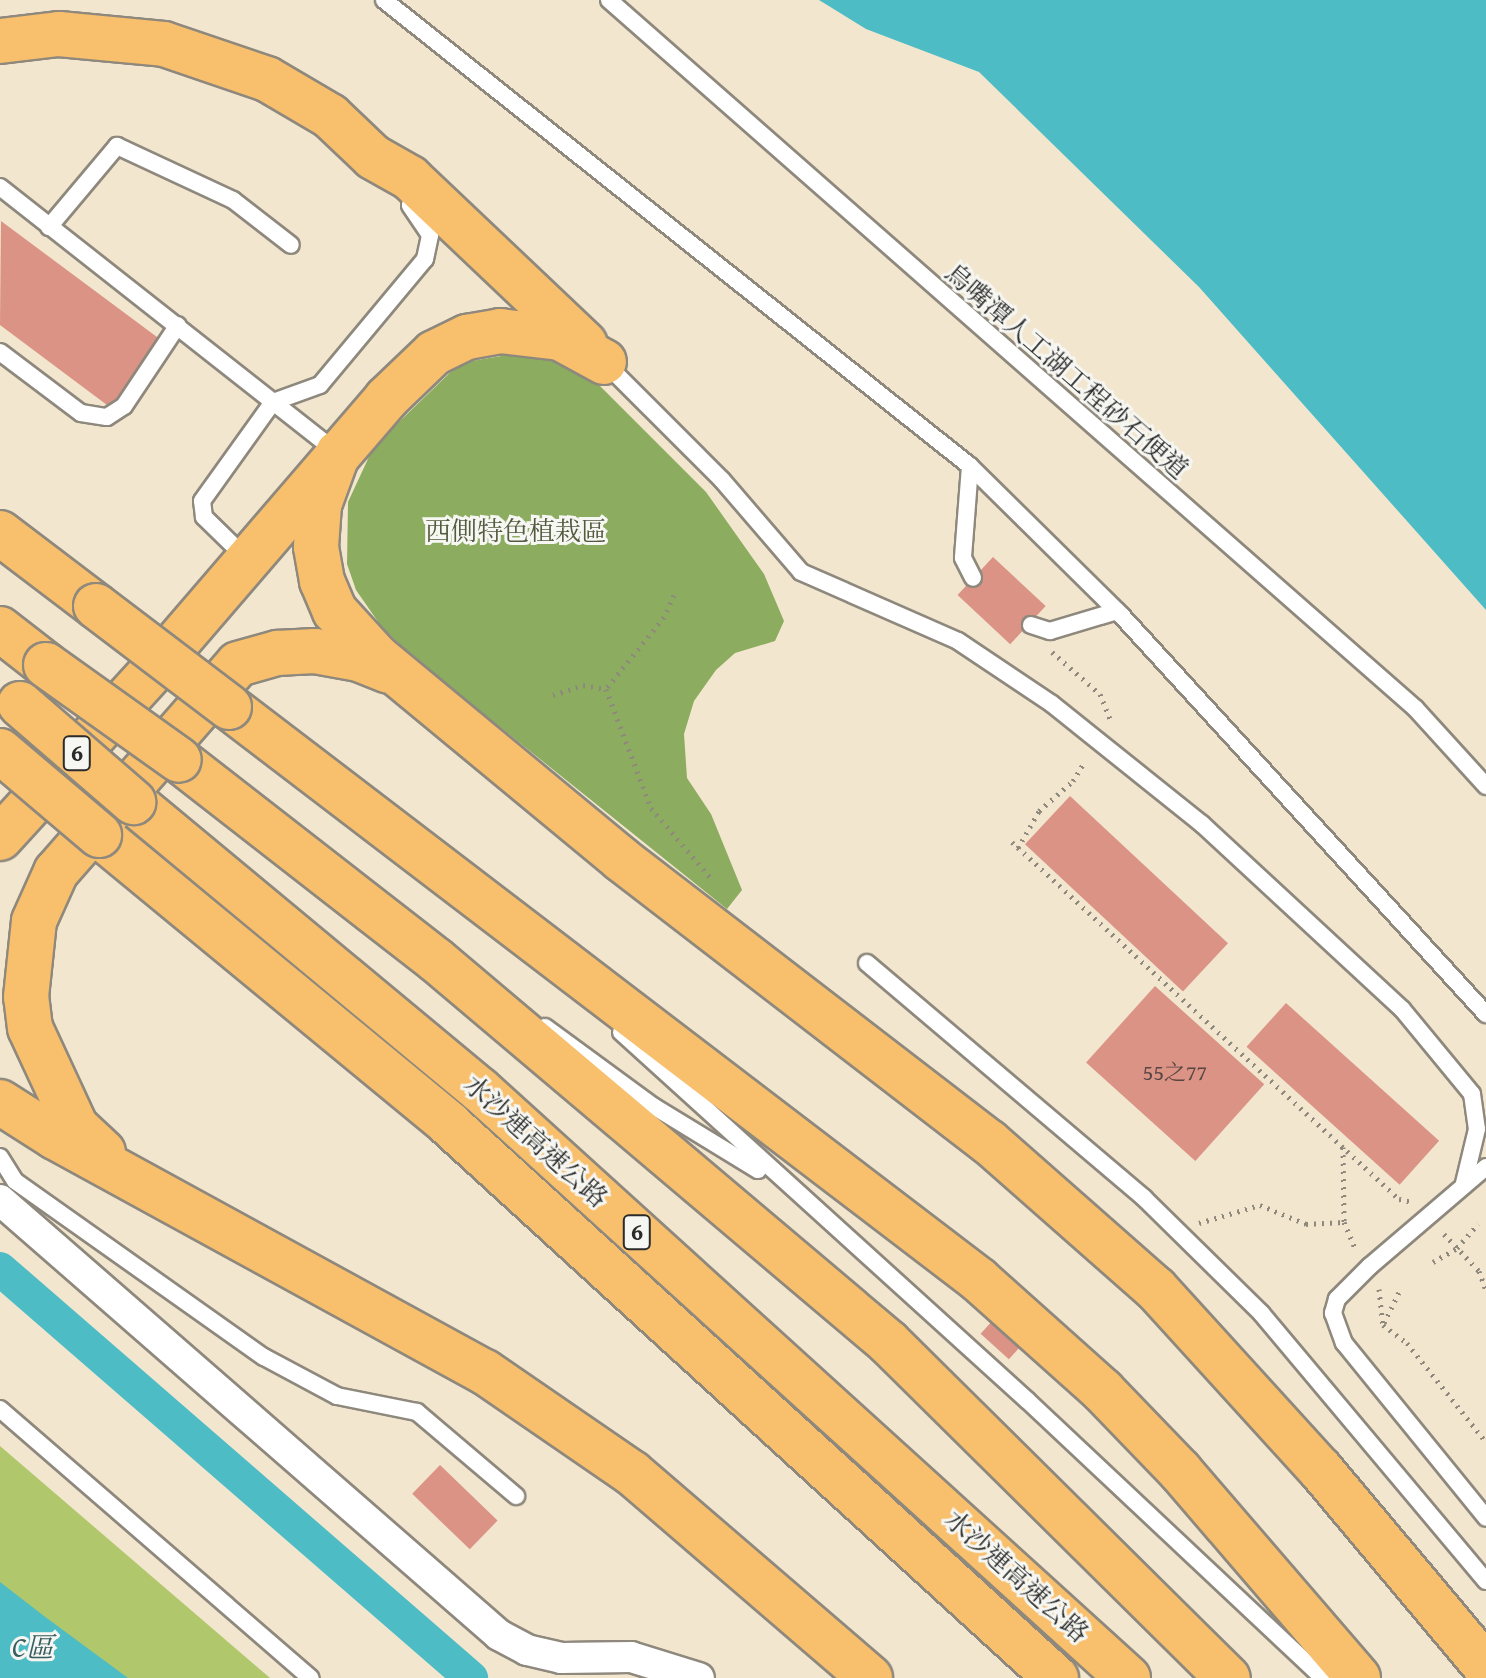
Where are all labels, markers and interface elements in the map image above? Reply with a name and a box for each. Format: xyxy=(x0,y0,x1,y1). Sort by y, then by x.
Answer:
street label: 烏嘴潭人工湖工程砂石便道 xyxy=(939,257,1195,485)
park label: 西側特色植栽區 xyxy=(425,515,607,547)
road number: 6 xyxy=(61,733,93,773)
house number: 55之77 xyxy=(1143,1060,1207,1086)
street label: 水沙連高速公路 xyxy=(458,1069,614,1213)
road number: 6 xyxy=(621,1212,653,1252)
street label: 水沙連高速公路 xyxy=(939,1504,1095,1648)
water label: C區 xyxy=(12,1630,54,1664)

